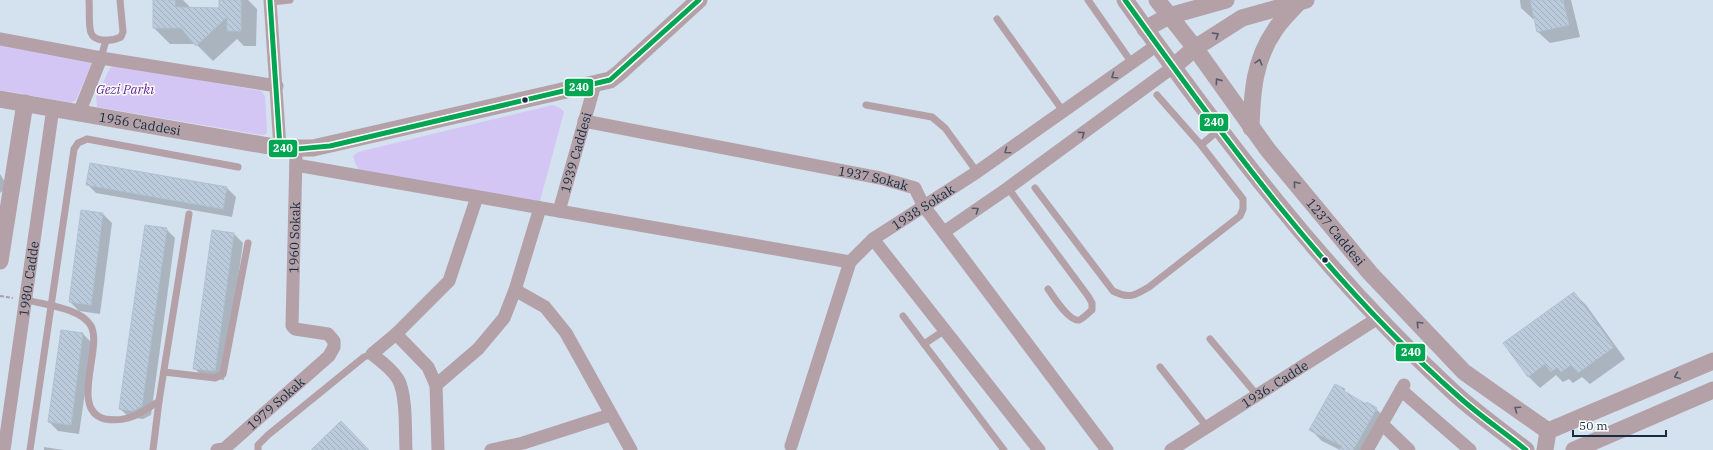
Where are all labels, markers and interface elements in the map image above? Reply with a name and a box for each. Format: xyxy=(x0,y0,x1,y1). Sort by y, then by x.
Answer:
one-way arrow xyxy=(1212,32,1219,40)
one-way arrow xyxy=(1254,58,1263,65)
one-way arrow xyxy=(1111,71,1118,78)
line badge: 240 xyxy=(564,78,594,97)
one-way arrow xyxy=(1216,78,1223,85)
text: 240 xyxy=(569,80,589,94)
park label: Gezi Parkı xyxy=(96,81,154,98)
unlabelled marker xyxy=(520,95,530,105)
street label: 1956 Caddesi xyxy=(97,108,182,139)
street label: 1939 Caddesi xyxy=(557,110,596,195)
line badge: 240 xyxy=(1199,113,1229,132)
text: 240 xyxy=(1204,115,1224,129)
one-way arrow xyxy=(1077,132,1084,139)
line badge: 240 xyxy=(268,139,298,158)
text: 240 xyxy=(273,141,293,155)
one-way arrow xyxy=(1005,146,1012,153)
street label: 1937 Sokak xyxy=(837,162,911,195)
street label: 1938 Sokak xyxy=(888,181,958,234)
one-way arrow xyxy=(1294,182,1301,189)
street label: 1237 Caddesi xyxy=(1302,195,1369,270)
street label: 1960 Sokak xyxy=(285,201,304,273)
one-way arrow xyxy=(972,207,979,215)
street label: 1980. Cadde xyxy=(15,240,43,318)
unlabelled marker xyxy=(1320,255,1330,265)
one-way arrow xyxy=(1416,321,1424,329)
line badge: 240 xyxy=(1395,343,1426,362)
text: 240 xyxy=(1401,345,1421,359)
street label: 1936. Cadde xyxy=(1238,357,1312,412)
one-way arrow xyxy=(1674,371,1682,379)
street label: 1979 Sokak xyxy=(244,373,309,434)
one-way arrow xyxy=(1514,407,1521,414)
scale bar xyxy=(1573,412,1666,438)
text: 50 m xyxy=(1579,418,1608,433)

